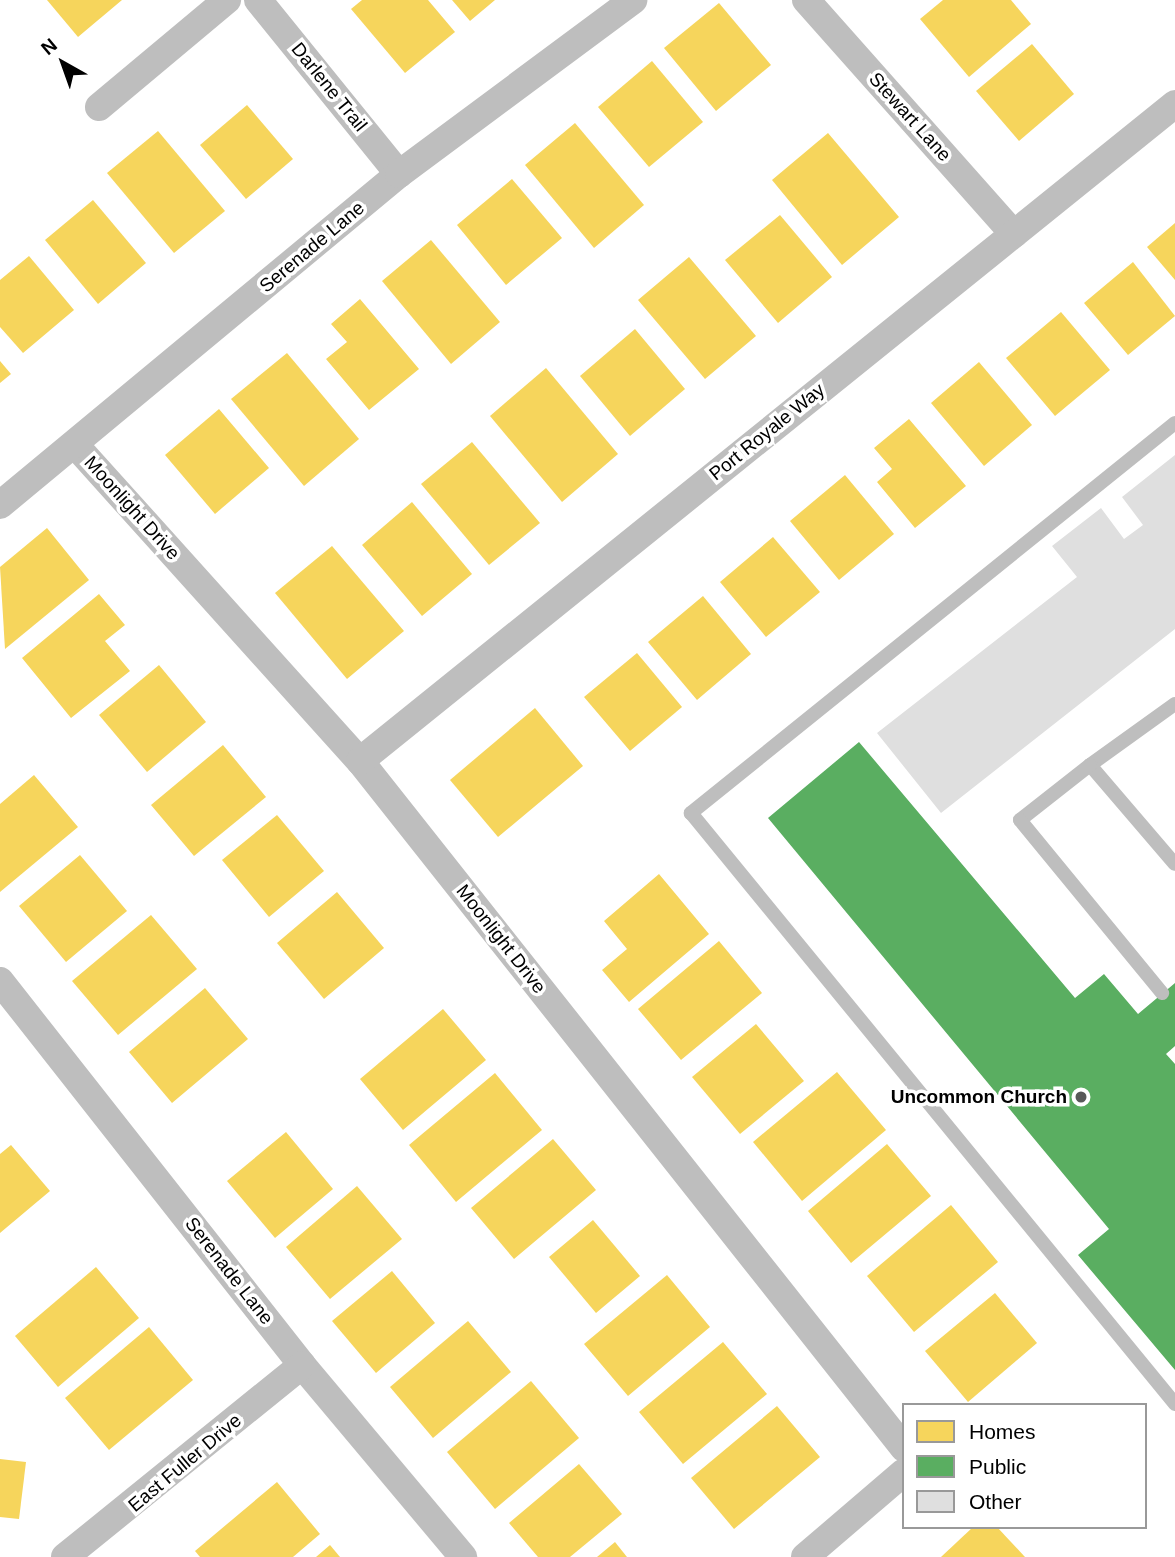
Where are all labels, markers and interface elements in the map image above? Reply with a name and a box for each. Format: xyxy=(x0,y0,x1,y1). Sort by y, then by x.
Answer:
north arrow xyxy=(28,28,98,98)
text: N xyxy=(37,34,61,59)
street label: Darlene Trail xyxy=(286,38,372,136)
street label: Stewart Lane xyxy=(864,68,956,166)
street label: Serenade Lane xyxy=(255,197,369,297)
street label: Port Royale Way xyxy=(705,379,829,485)
street label: Moonlight Drive xyxy=(79,451,185,565)
street label: Moonlight Drive xyxy=(451,880,551,998)
place label: Uncommon Church xyxy=(891,1086,1067,1108)
marker: Uncommon Church xyxy=(1073,1089,1089,1105)
street label: Serenade Lane xyxy=(180,1213,278,1329)
legend xyxy=(902,1403,1147,1529)
street label: East Fuller Drive xyxy=(124,1409,246,1517)
text: Homes xyxy=(969,1420,1036,1443)
text: Public xyxy=(969,1455,1026,1478)
text: Other xyxy=(969,1490,1022,1513)

